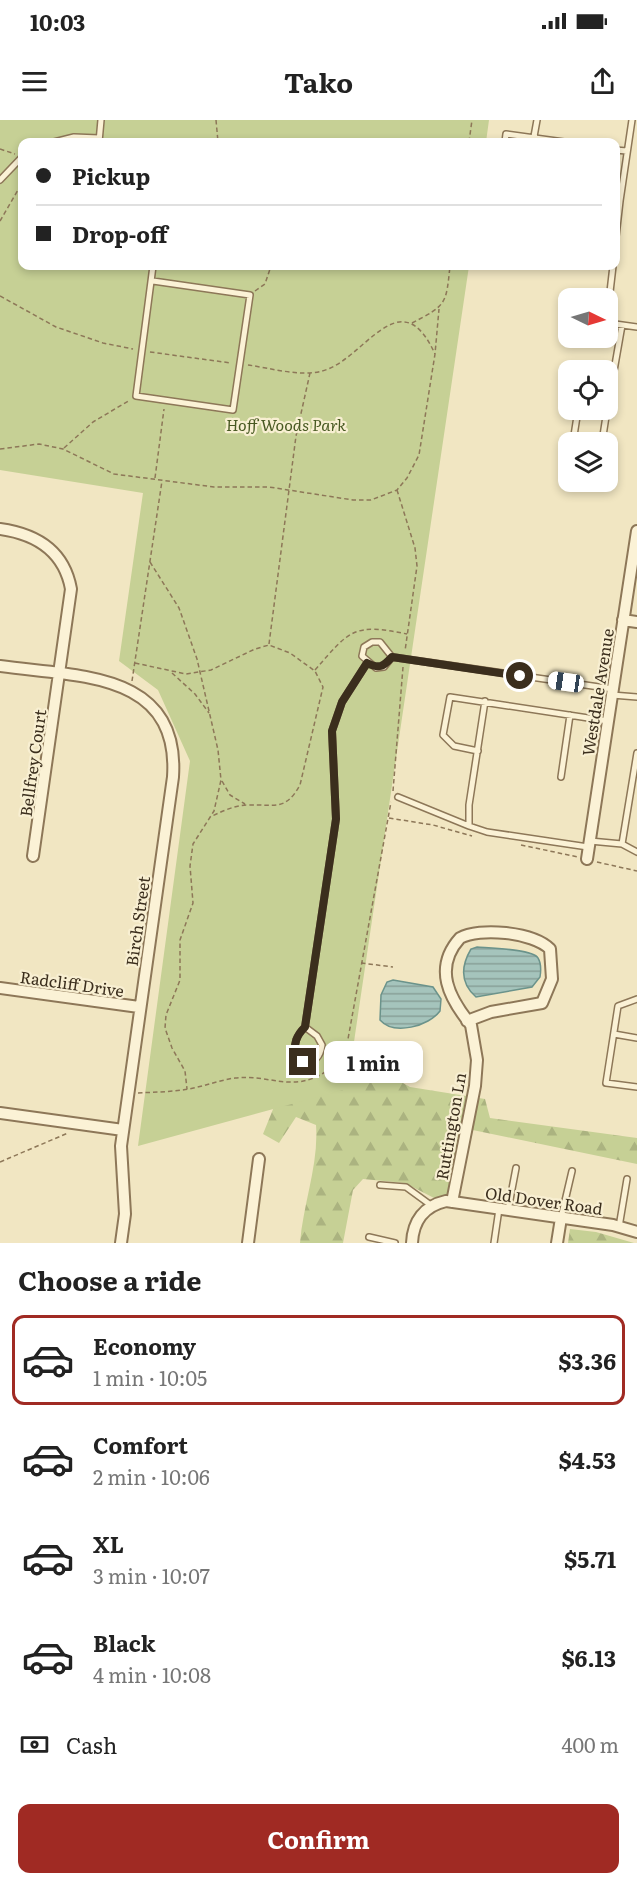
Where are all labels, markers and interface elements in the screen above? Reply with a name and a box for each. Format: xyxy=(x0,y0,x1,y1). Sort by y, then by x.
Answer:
text: 10:03 xyxy=(30,5,85,38)
text: Tako xyxy=(284,61,353,101)
icon: menu xyxy=(18,65,51,98)
icon: share xyxy=(586,65,619,98)
text: Pickup xyxy=(72,159,150,192)
text: Drop-off xyxy=(72,217,168,250)
north arrow xyxy=(558,288,618,348)
map controls xyxy=(558,288,618,492)
button: locate xyxy=(558,360,618,420)
park label: Hoff Woods Park xyxy=(226,412,346,436)
button: layers xyxy=(558,432,618,492)
street label: Westdale Avenue xyxy=(575,626,619,758)
route start xyxy=(506,662,533,689)
car xyxy=(547,671,585,693)
street label: Bellfrey Court xyxy=(13,707,51,818)
street label: Birch Street xyxy=(119,874,155,968)
street label: Radcliff Drive xyxy=(18,964,126,1002)
callout: 1 min xyxy=(324,1041,423,1083)
text: 1 min xyxy=(347,1047,400,1077)
route end xyxy=(289,1048,316,1075)
street label: Ruttington Ln xyxy=(429,1070,471,1182)
street label: Old Dover Road xyxy=(484,1180,604,1220)
text: Choose a ride xyxy=(18,1259,201,1299)
text: Economy xyxy=(93,1329,196,1362)
icon: car xyxy=(21,1333,75,1387)
text: $3.36 xyxy=(558,1344,616,1377)
text: 1 min · 10:05 xyxy=(93,1362,207,1392)
text: Comfort xyxy=(93,1428,188,1461)
icon: car xyxy=(21,1432,75,1486)
text: $4.53 xyxy=(558,1443,616,1476)
text: 2 min · 10:06 xyxy=(93,1461,210,1491)
text: XL xyxy=(93,1527,124,1560)
icon: car xyxy=(21,1531,75,1585)
text: $5.71 xyxy=(564,1542,616,1575)
text: 3 min · 10:07 xyxy=(93,1560,210,1590)
text: Black xyxy=(93,1626,155,1659)
icon: car xyxy=(21,1630,75,1684)
text: $6.13 xyxy=(561,1641,616,1674)
text: 4 min · 10:08 xyxy=(93,1659,211,1689)
icon: cash xyxy=(18,1728,51,1761)
text: Cash xyxy=(66,1728,117,1761)
text: 400 m xyxy=(561,1729,619,1759)
button: Confirm xyxy=(18,1804,619,1873)

